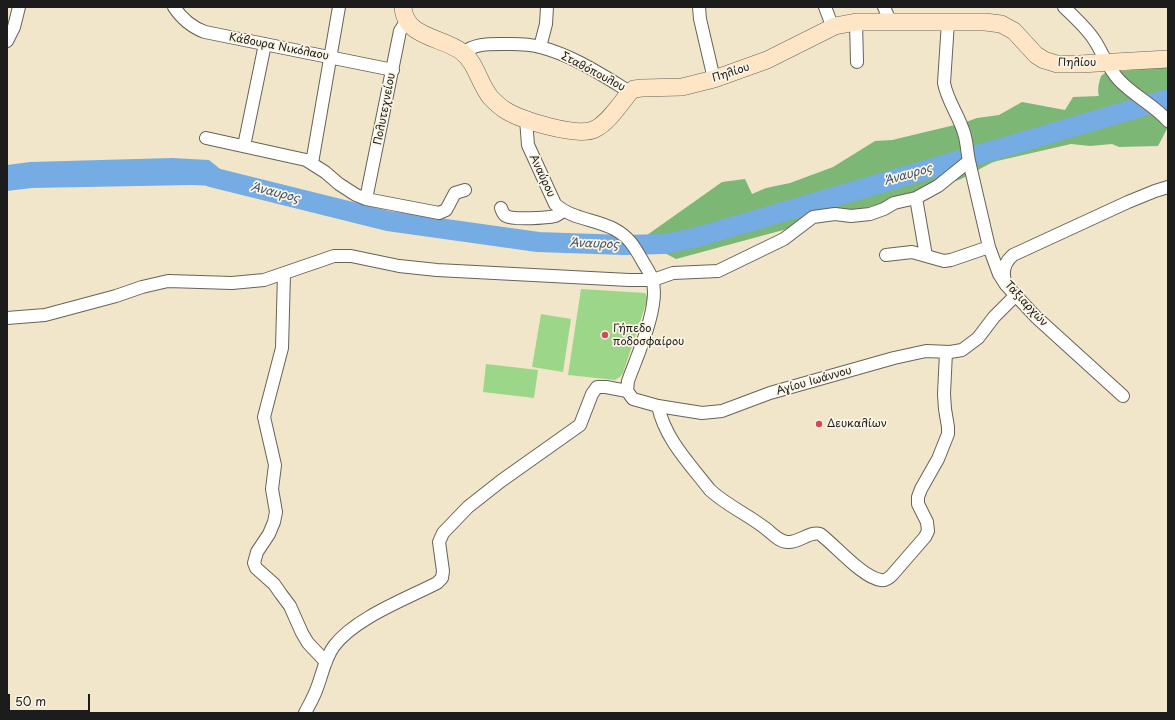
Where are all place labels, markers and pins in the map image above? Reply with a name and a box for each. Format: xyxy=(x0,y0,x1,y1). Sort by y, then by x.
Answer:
place label: Γήπεδο ποδοσφαίρου xyxy=(613,322,684,348)
marker: Γήπεδο ποδοσφαίρου xyxy=(600,330,610,340)
place label: Δευκαλίων xyxy=(827,417,887,431)
marker: Δευκαλίων xyxy=(814,419,824,429)

